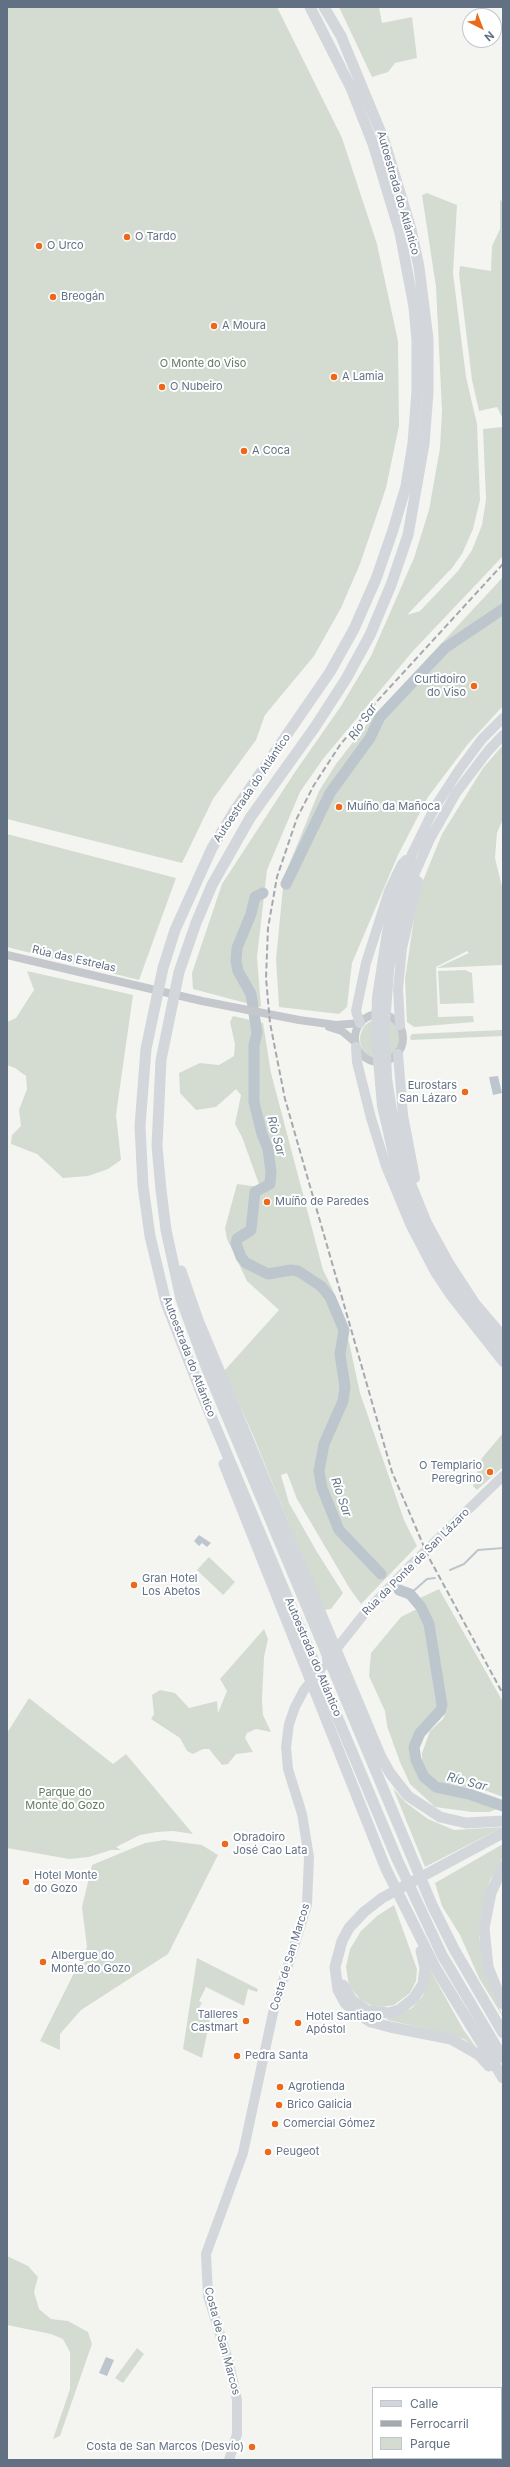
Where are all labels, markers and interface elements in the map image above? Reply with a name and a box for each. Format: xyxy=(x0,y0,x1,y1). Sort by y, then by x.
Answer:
north arrow xyxy=(462,8,502,48)
text: N xyxy=(482,28,497,44)
street label: Autoestrada do Atlántico xyxy=(374,130,422,256)
place label: O Tardo xyxy=(135,230,176,244)
marker: O Tardo xyxy=(122,232,132,242)
place label: O Urco xyxy=(47,239,84,253)
marker: O Urco xyxy=(34,241,44,251)
place label: Breogán xyxy=(61,290,105,304)
marker: Breogán xyxy=(48,292,58,302)
place label: A Moura xyxy=(222,319,266,333)
marker: A Moura xyxy=(209,321,219,331)
park label: O Monte do Viso xyxy=(160,357,246,371)
place label: A Lamia xyxy=(342,370,384,384)
marker: A Lamia xyxy=(329,372,339,382)
place label: O Nubeiro xyxy=(170,380,223,394)
marker: O Nubeiro xyxy=(157,382,167,392)
place label: A Coca xyxy=(252,444,290,458)
marker: A Coca xyxy=(239,446,249,456)
place label: Curtidoiro do Viso xyxy=(414,673,466,699)
marker: Curtidoiro do Viso xyxy=(469,681,479,691)
water label: Río Sar xyxy=(346,701,380,743)
street label: Autoestrada do Atlántico xyxy=(211,731,293,845)
place label: Muíño da Mañoca xyxy=(347,800,440,814)
marker: Muíño da Mañoca xyxy=(334,802,344,812)
street label: Rúa das Estrelas xyxy=(31,943,117,975)
place label: Eurostars San Lázaro xyxy=(399,1079,457,1105)
marker: Eurostars San Lázaro xyxy=(460,1087,470,1097)
water label: Río Sar xyxy=(264,1114,288,1158)
place label: Muíño de Paredes xyxy=(275,1195,369,1209)
marker: Muíño de Paredes xyxy=(262,1197,272,1207)
street label: Autoestrada do Atlántico xyxy=(160,1295,218,1419)
place label: O Templario Peregrino xyxy=(419,1459,482,1485)
marker: O Templario Peregrino xyxy=(485,1467,495,1477)
water label: Río Sar xyxy=(328,1475,354,1519)
street label: Rúa da Ponte de San Lázaro xyxy=(360,1506,472,1618)
place label: Gran Hotel Los Abetos xyxy=(142,1572,200,1598)
marker: Gran Hotel Los Abetos xyxy=(129,1580,139,1590)
street label: Autoestrada do Atlántico xyxy=(282,1595,344,1719)
water label: Río Sar xyxy=(445,1770,489,1794)
park label: Parque do Monte do Gozo xyxy=(25,1786,105,1812)
place label: Obradoiro José Cao Lata xyxy=(233,1831,307,1857)
marker: Obradoiro José Cao Lata xyxy=(220,1839,230,1849)
place label: Hotel Monte do Gozo xyxy=(34,1869,97,1895)
marker: Hotel Monte do Gozo xyxy=(21,1877,31,1887)
street label: Costa de San Marcos xyxy=(267,1902,313,2012)
place label: Albergue do Monte do Gozo xyxy=(51,1949,131,1975)
marker: Albergue do Monte do Gozo xyxy=(38,1957,48,1967)
place label: Talleres Castmart xyxy=(191,2008,238,2034)
place label: Hotel Santiago Apóstol xyxy=(306,2010,382,2036)
marker: Talleres Castmart xyxy=(241,2016,251,2026)
marker: Hotel Santiago Apóstol xyxy=(293,2018,303,2028)
place label: Pedra Santa xyxy=(245,2049,308,2063)
marker: Pedra Santa xyxy=(232,2051,242,2061)
place label: Agrotienda xyxy=(288,2080,345,2094)
marker: Agrotienda xyxy=(275,2082,285,2092)
place label: Brico Galicia xyxy=(287,2098,352,2112)
marker: Brico Galicia xyxy=(274,2100,284,2110)
place label: Comercial Gómez xyxy=(283,2117,375,2131)
marker: Comercial Gómez xyxy=(270,2119,280,2129)
place label: Peugeot xyxy=(276,2145,319,2159)
marker: Peugeot xyxy=(263,2147,273,2157)
street label: Costa de San Marcos xyxy=(201,2286,243,2396)
legend xyxy=(372,2387,502,2459)
text: Calle xyxy=(410,2396,438,2411)
text: Ferrocarril xyxy=(410,2416,469,2431)
text: Parque xyxy=(410,2436,450,2451)
place label: Costa de San Marcos (Desvío) xyxy=(86,2440,244,2454)
marker: Costa de San Marcos (Desvío) xyxy=(247,2442,257,2452)

